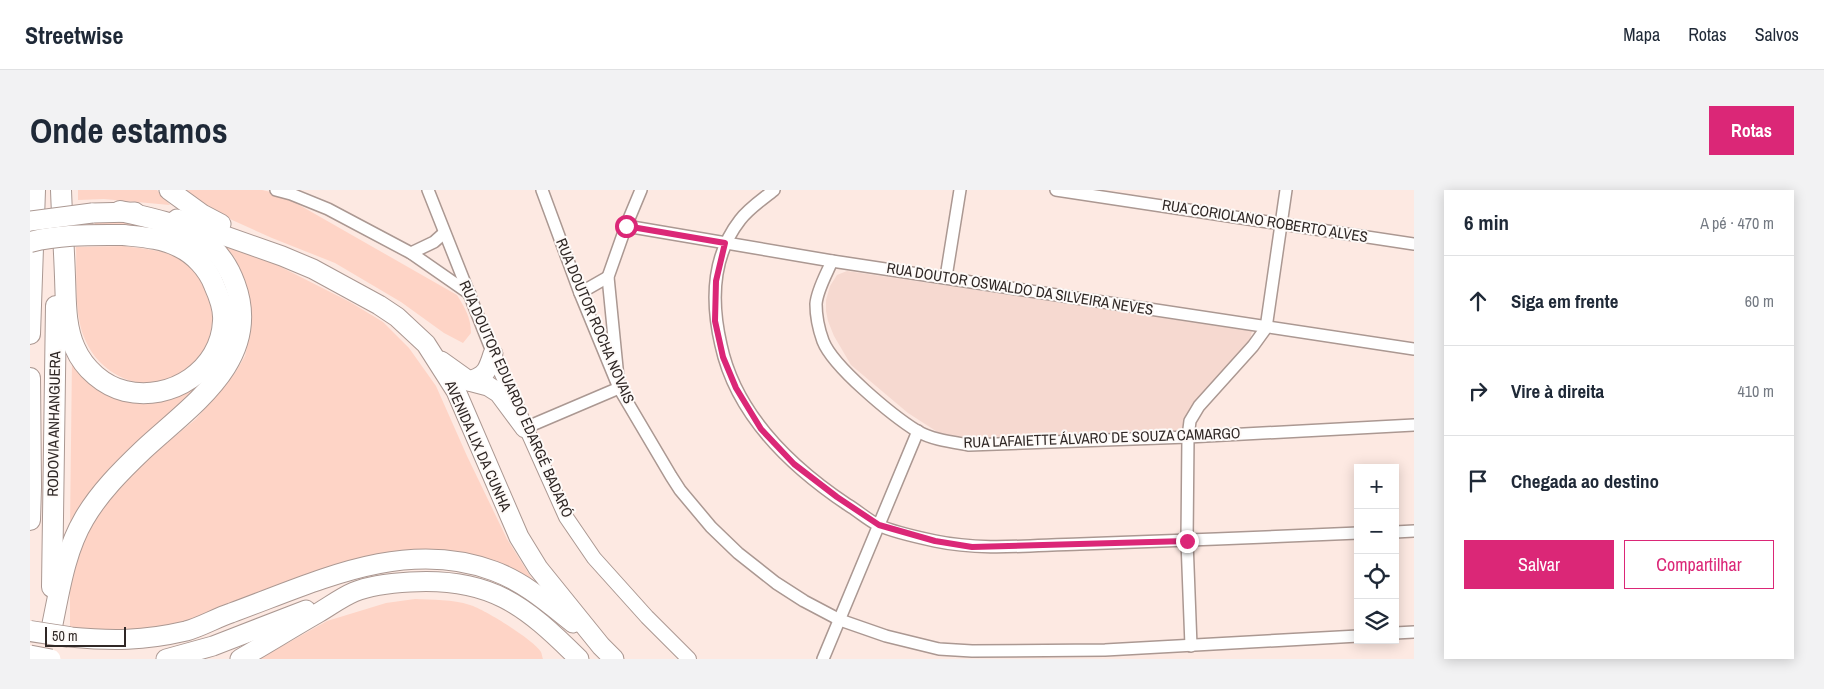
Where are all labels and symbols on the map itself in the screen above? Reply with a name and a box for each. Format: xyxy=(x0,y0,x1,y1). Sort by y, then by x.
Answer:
street label: RUA CORIOLANO ROBERTO ALVES xyxy=(1161,194,1369,247)
route start xyxy=(615,215,638,238)
street label: RUA DOUTOR ROCHA NOVAIS xyxy=(551,235,640,407)
street label: RUA DOUTOR OSWALDO DA SILVEIRA NEVES xyxy=(885,257,1155,320)
street label: RUA DOUTOR EDUARDO EDARGÉ BADARÓ xyxy=(455,277,578,521)
street label: RODOVIA ANHANGUERA xyxy=(42,350,65,497)
street label: AVENIDA LIX DA CUNHA xyxy=(440,376,517,515)
street label: RUA LAFAIETTE ÁLVARO DE SOUZA CAMARGO xyxy=(963,422,1241,453)
route end xyxy=(1176,530,1199,553)
scale bar xyxy=(45,624,126,647)

